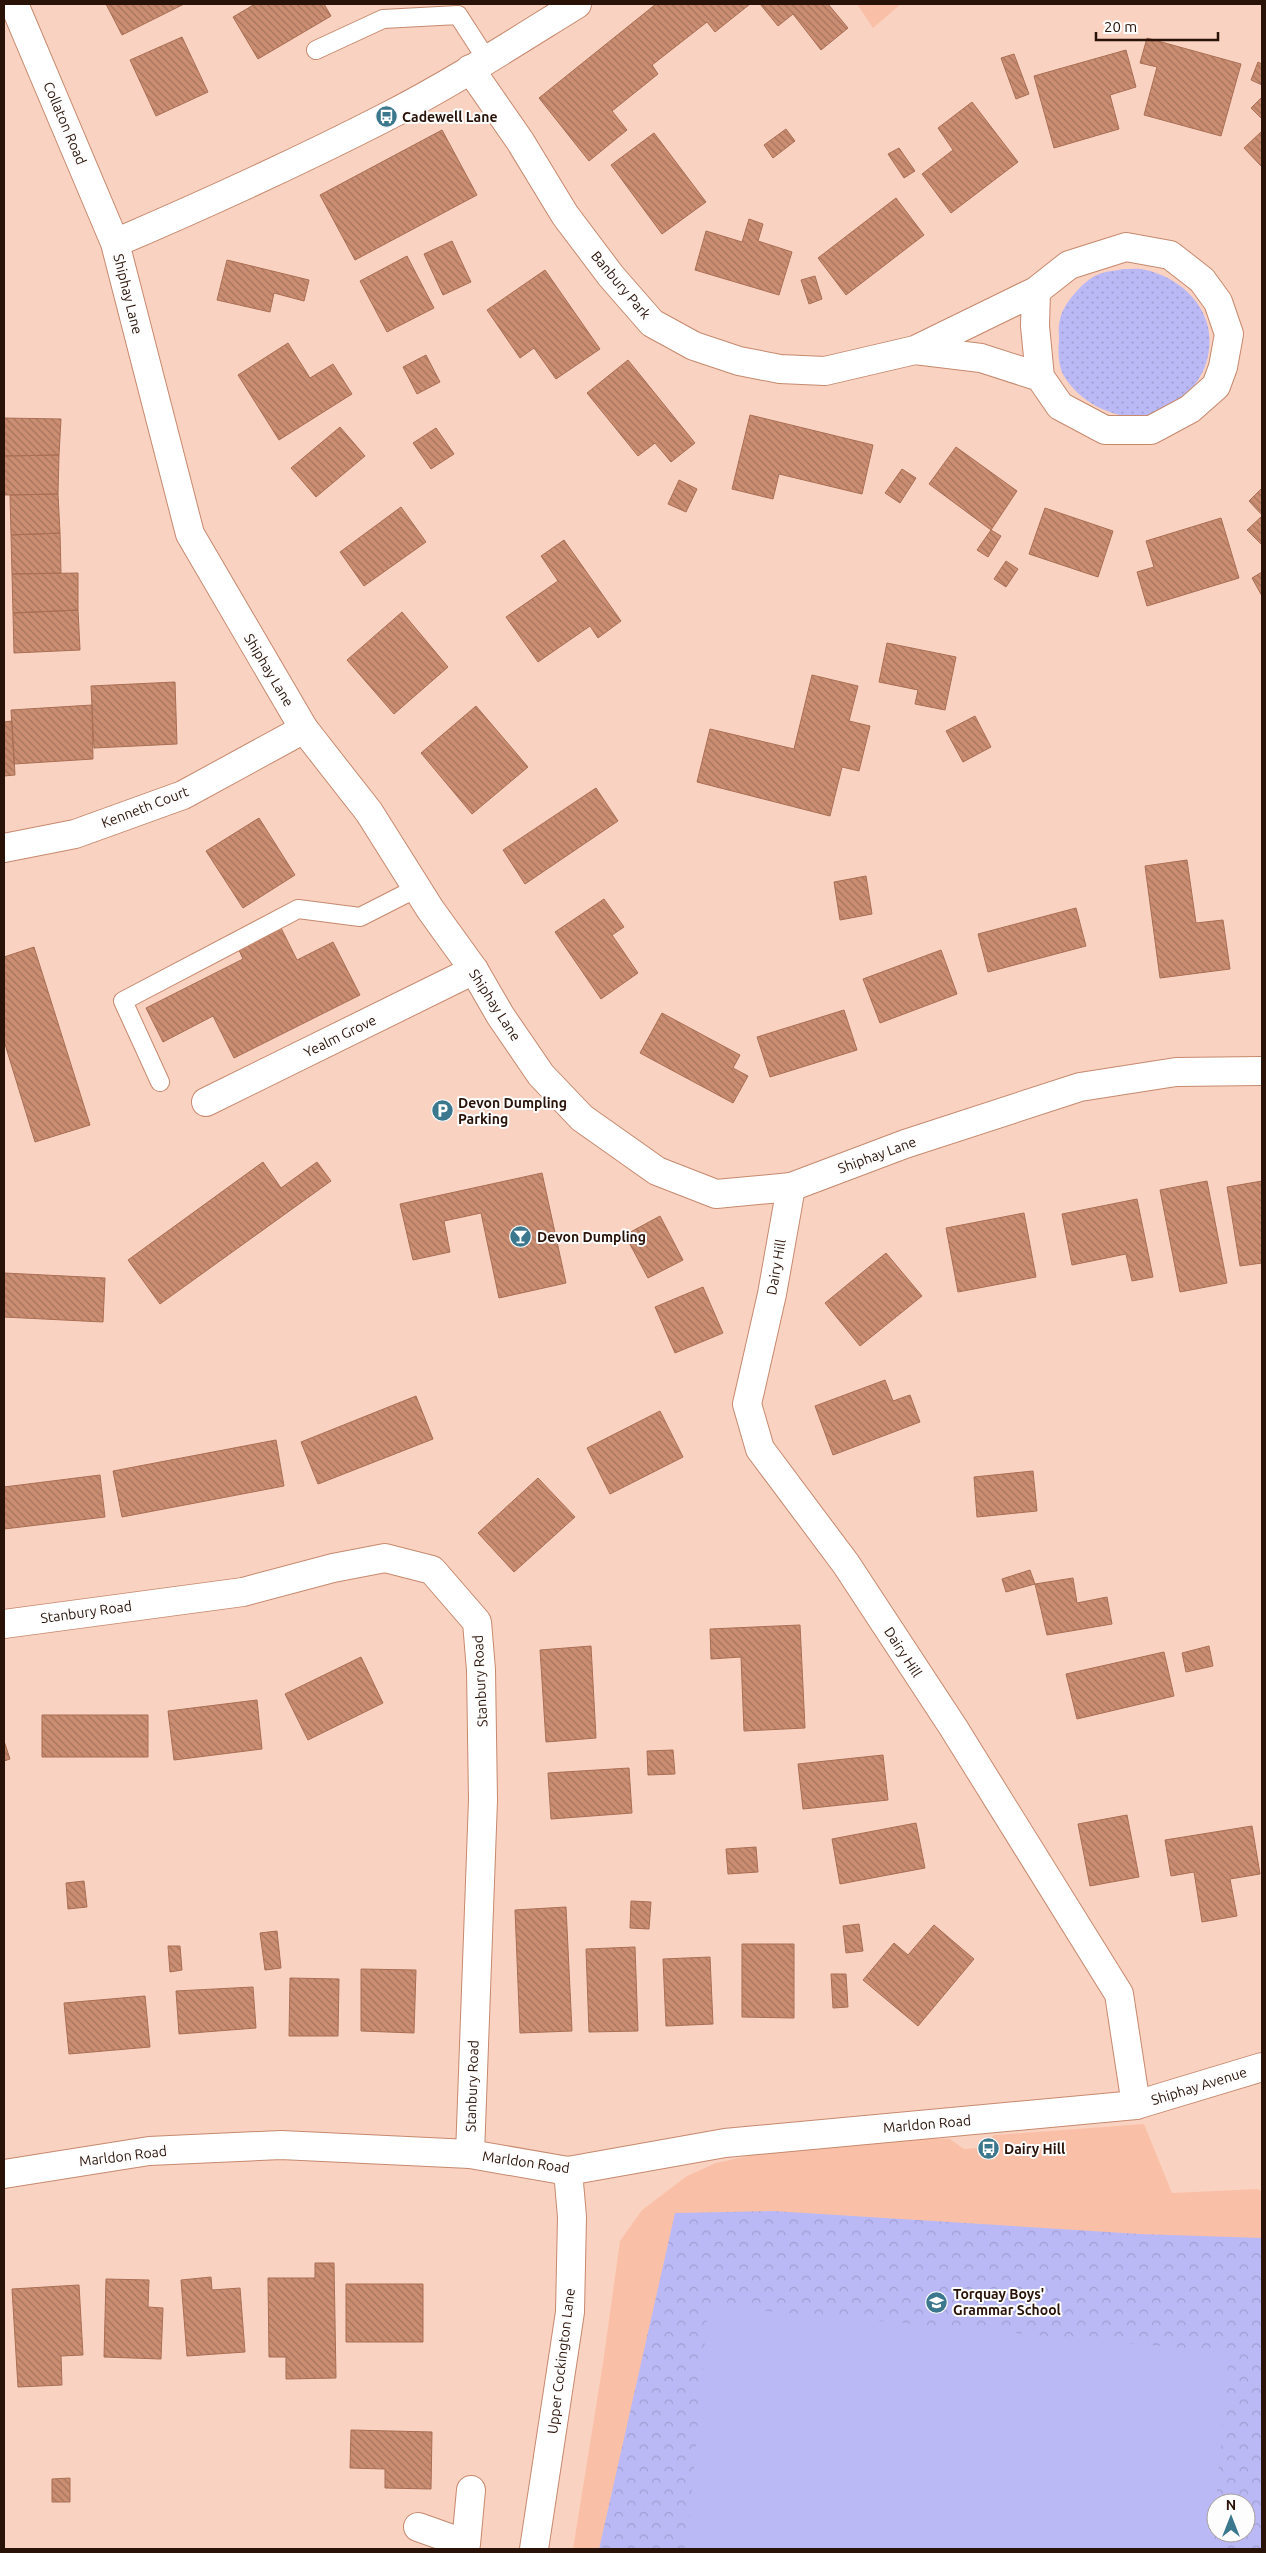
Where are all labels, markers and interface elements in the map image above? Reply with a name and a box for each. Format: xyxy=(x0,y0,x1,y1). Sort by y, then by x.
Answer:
scale bar xyxy=(1096,10,1218,42)
text: 20 m xyxy=(1104,18,1137,35)
street label: Collaton Road xyxy=(40,79,90,167)
bus stop icon: Cadewell Lane xyxy=(374,105,398,129)
place label: Cadewell Lane xyxy=(402,109,497,125)
street label: Banbury Park xyxy=(588,248,654,322)
street label: Shiphay Lane xyxy=(110,252,146,336)
street label: Shiphay Lane xyxy=(241,631,297,709)
street label: Kenneth Court xyxy=(99,783,191,831)
street label: Shiphay Lane xyxy=(466,966,524,1044)
street label: Yealm Grove xyxy=(301,1012,379,1060)
place label: Devon Dumpling Parking xyxy=(458,1095,567,1127)
parking icon: Devon Dumpling Parking xyxy=(430,1099,454,1123)
street label: Shiphay Lane xyxy=(836,1133,918,1177)
bar icon: Devon Dumpling xyxy=(509,1225,533,1249)
place label: Devon Dumpling xyxy=(537,1229,646,1245)
street label: Dairy Hill xyxy=(763,1237,789,1296)
street label: Stanbury Road xyxy=(39,1598,133,1626)
street label: Dairy Hill xyxy=(881,1624,925,1680)
street label: Stanbury Road xyxy=(470,1635,490,1727)
street label: Stanbury Road xyxy=(462,2040,482,2132)
street label: Shiphay Avenue xyxy=(1149,2064,1249,2108)
street label: Marldon Road xyxy=(882,2112,972,2136)
bus stop icon: Dairy Hill xyxy=(976,2137,1000,2161)
place label: Dairy Hill xyxy=(1004,2141,1065,2157)
street label: Marldon Road xyxy=(78,2143,168,2169)
street label: Marldon Road xyxy=(481,2148,571,2176)
place label: Torquay Boys' Grammar School xyxy=(953,2286,1061,2318)
street label: Upper Cockington Lane xyxy=(544,2287,578,2435)
school or university icon: Torquay Boys' Grammar School xyxy=(925,2290,949,2314)
north arrow xyxy=(1206,2493,1256,2543)
text: N xyxy=(1226,2497,1236,2513)

